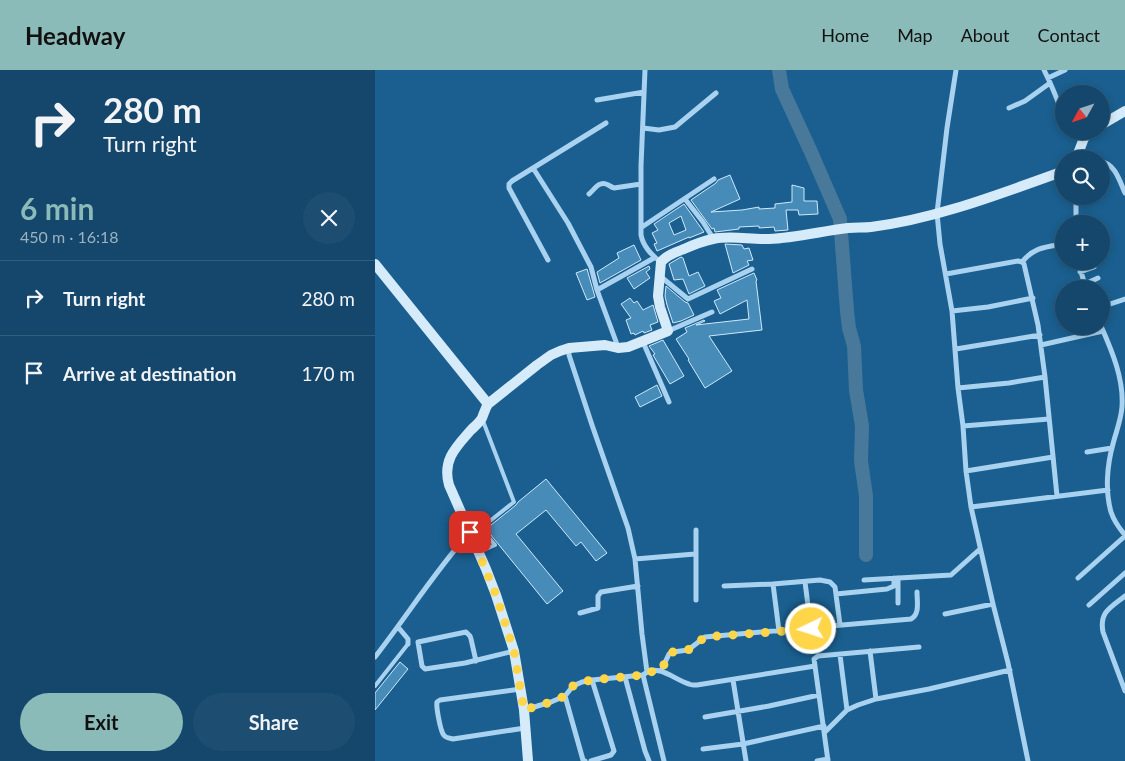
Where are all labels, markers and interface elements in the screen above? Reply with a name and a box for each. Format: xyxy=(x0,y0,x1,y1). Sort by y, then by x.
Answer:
text: Headway xyxy=(25,21,125,50)
text: Home xyxy=(821,24,869,46)
text: Map xyxy=(897,24,933,46)
text: About xyxy=(961,24,1010,46)
text: Contact xyxy=(1038,24,1100,46)
north arrow xyxy=(1055,85,1110,140)
map controls xyxy=(1055,85,1110,335)
text: 280 m xyxy=(103,88,202,130)
icon: right xyxy=(20,90,85,155)
text: Turn right xyxy=(103,130,197,157)
button: search xyxy=(1055,150,1110,205)
text: 6 min xyxy=(20,190,94,226)
button: close xyxy=(303,192,355,244)
button: + xyxy=(1055,215,1110,270)
text: 450 m · 16:18 xyxy=(20,227,119,246)
button: − xyxy=(1055,280,1110,335)
icon: right xyxy=(20,284,48,312)
text: Turn right xyxy=(63,287,145,310)
text: 280 m xyxy=(301,287,355,310)
icon: arrive xyxy=(20,359,48,387)
text: Arrive at destination xyxy=(63,362,236,385)
text: 170 m xyxy=(301,362,355,385)
pin xyxy=(449,511,491,553)
icon: arrive xyxy=(456,518,484,546)
position arrow xyxy=(784,602,836,654)
button: Exit xyxy=(20,693,183,751)
button: Share xyxy=(193,693,355,751)

